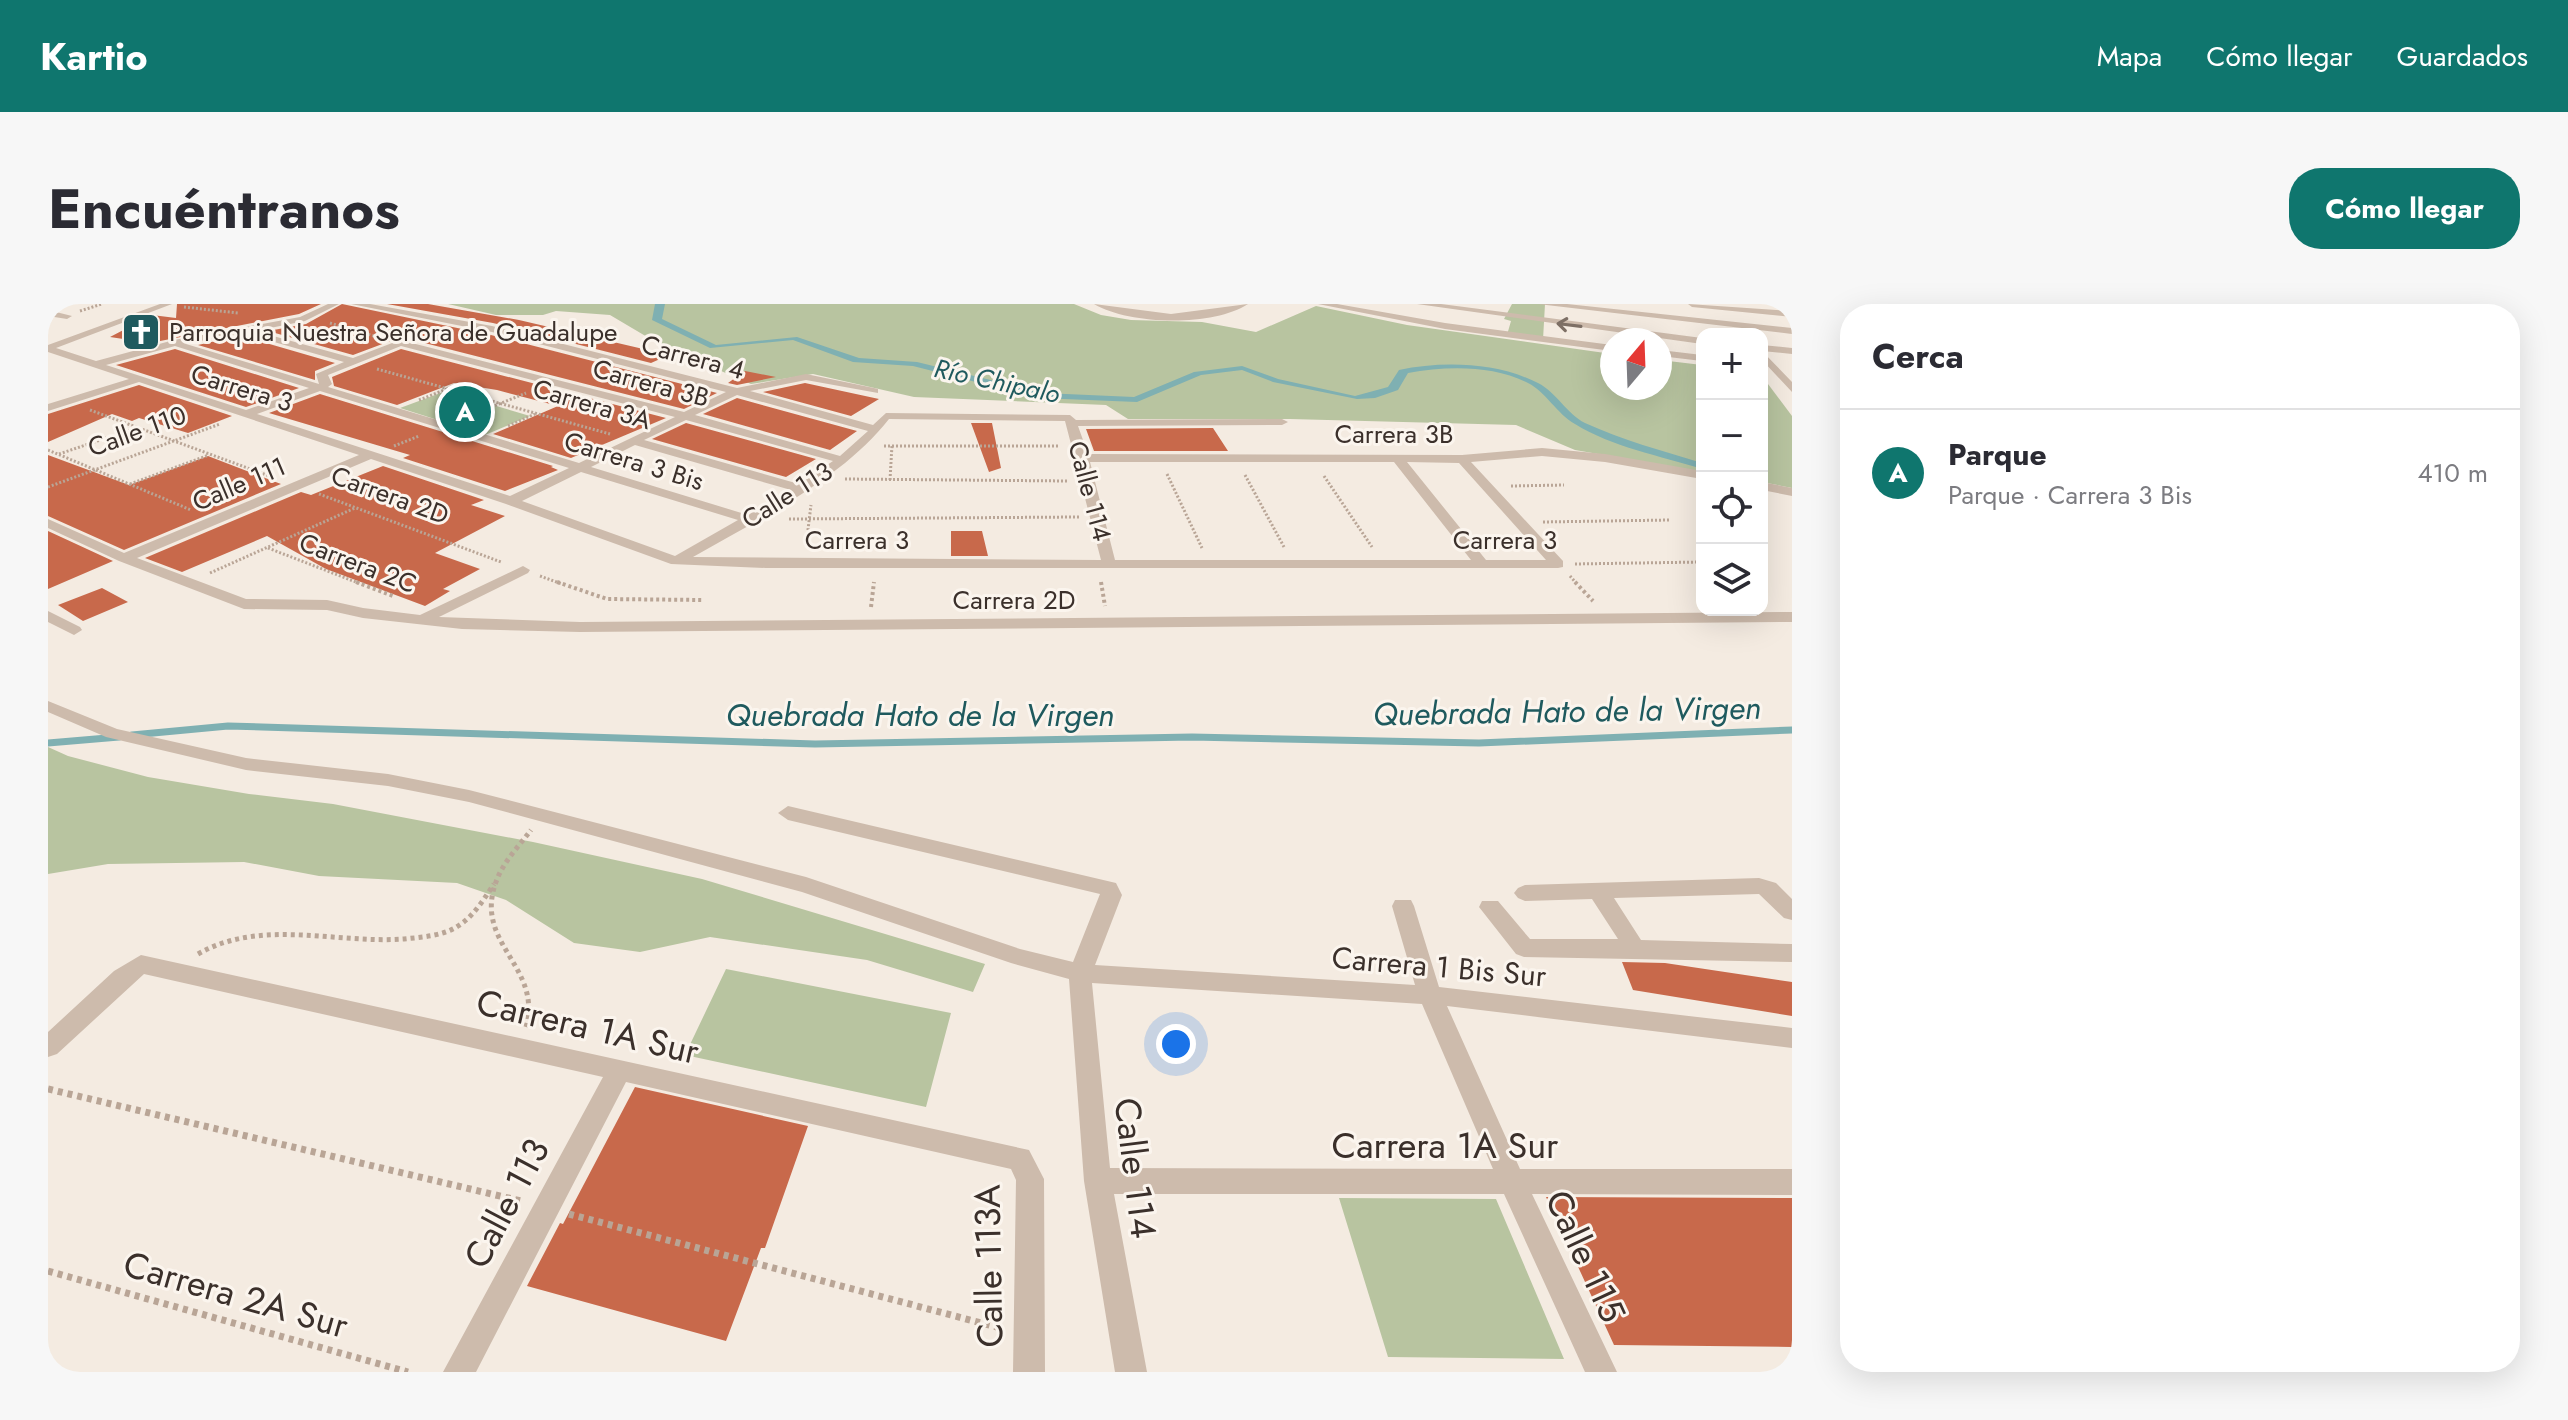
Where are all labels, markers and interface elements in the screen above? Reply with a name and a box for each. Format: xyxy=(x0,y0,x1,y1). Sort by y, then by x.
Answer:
text: Kartio xyxy=(40,29,148,84)
text: Mapa xyxy=(2097,36,2162,77)
text: Cómo llegar xyxy=(2206,36,2353,77)
text: Guardados xyxy=(2397,36,2528,77)
text: Encuéntranos xyxy=(48,168,400,249)
button: Cómo llegar xyxy=(2289,168,2520,249)
church icon: Parroquia Nuestra Señora de Guadalupe xyxy=(120,311,162,353)
place label: Parroquia Nuestra Señora de Guadalupe xyxy=(169,313,617,351)
one-way arrow xyxy=(1557,317,1582,332)
street label: Carrera 4 xyxy=(637,325,749,389)
north arrow xyxy=(1600,328,1672,400)
map controls xyxy=(1696,328,1768,616)
button: + xyxy=(1696,328,1768,400)
text: Cerca xyxy=(1872,332,1964,381)
street label: Carrera 3B xyxy=(589,349,713,417)
water label: Río Chipalo xyxy=(931,349,1064,413)
street label: Carrera 3 xyxy=(186,355,298,421)
street label: Carrera 3A xyxy=(528,369,656,439)
pin: A xyxy=(439,382,491,442)
street label: Calle 110 xyxy=(82,396,192,466)
button: − xyxy=(1696,400,1768,472)
street label: Carrera 3B xyxy=(1334,415,1454,453)
street label: Carrera 3 Bis xyxy=(560,422,708,500)
text: Parque xyxy=(1948,433,2047,476)
street label: Calle 114 xyxy=(1058,437,1122,545)
street label: Calle 111 xyxy=(186,447,292,521)
street label: Calle 113 xyxy=(734,452,840,538)
text: A xyxy=(1888,454,1908,492)
text: 410 m xyxy=(2417,454,2488,492)
street label: Carrera 2D xyxy=(326,456,454,534)
button: locate xyxy=(1696,472,1768,544)
text: Parque · Carrera 3 Bis xyxy=(1948,476,2192,514)
street label: Carrera 3 xyxy=(805,521,909,559)
street label: Carrera 3 xyxy=(1453,521,1557,559)
street label: Carrera 2C xyxy=(294,523,422,603)
button: layers xyxy=(1696,544,1768,616)
street label: Carrera 2D xyxy=(953,581,1075,619)
water label: Quebrada Hato de la Virgen xyxy=(1372,685,1762,737)
water label: Quebrada Hato de la Virgen xyxy=(726,692,1114,738)
street label: Carrera 1 Bis Sur xyxy=(1330,936,1549,997)
street label: Carrera 1A Sur xyxy=(472,975,705,1077)
your location xyxy=(1156,1024,1196,1064)
street label: Calle 114 xyxy=(1102,1095,1170,1241)
street label: Carrera 1A Sur xyxy=(1332,1119,1559,1171)
street label: Calle 113 xyxy=(450,1129,562,1277)
street label: Calle 115 xyxy=(1533,1181,1639,1331)
street label: Calle 113A xyxy=(961,1184,1015,1348)
street label: Carrera 2A Sur xyxy=(118,1237,355,1351)

